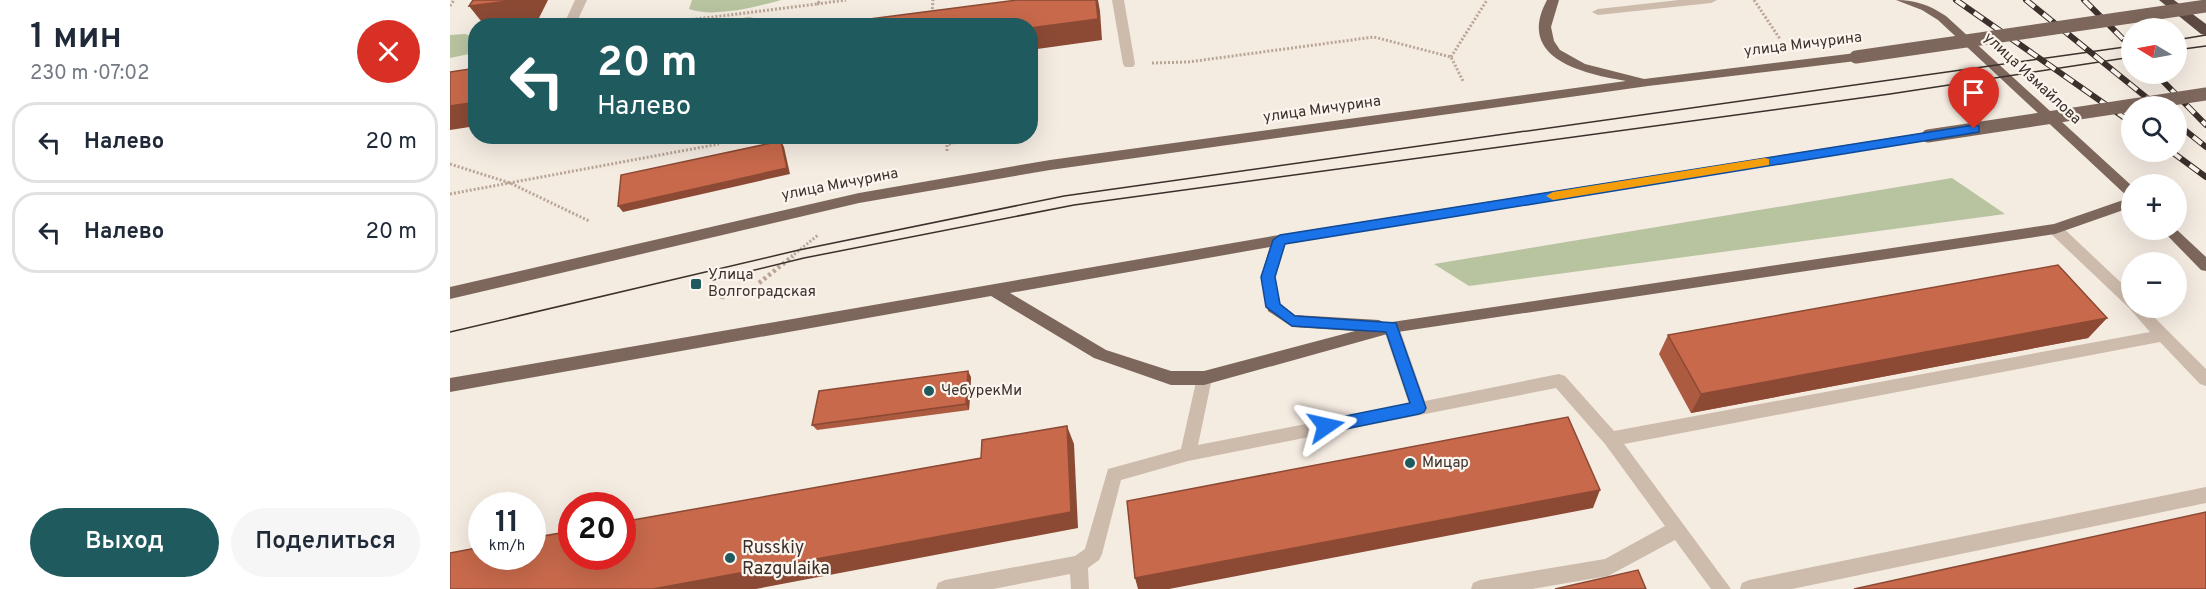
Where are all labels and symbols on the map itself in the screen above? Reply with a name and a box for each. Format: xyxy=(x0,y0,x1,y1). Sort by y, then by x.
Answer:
north arrow xyxy=(2121,18,2187,84)
street label: улица Мичурина xyxy=(1743,28,1863,62)
street label: улица Измайлова xyxy=(1979,29,2085,129)
pin xyxy=(1948,67,1999,129)
street label: улица Мичурина xyxy=(1262,92,1382,128)
street label: улица Мичурина xyxy=(780,164,900,206)
place label: Улица Волгоградская xyxy=(708,266,816,302)
marker: Улица Волгоградская xyxy=(689,277,703,291)
place label: ЧебурекМи xyxy=(941,382,1022,401)
marker: ЧебурекМи xyxy=(922,384,936,398)
position arrow xyxy=(1294,394,1358,458)
place label: Мицар xyxy=(1422,454,1469,473)
marker: Мицар xyxy=(1403,456,1417,470)
speed limit sign: 20 xyxy=(558,492,636,570)
place label: Russkiy Razgulaika xyxy=(742,537,830,581)
marker: Russkiy Razgulaika xyxy=(723,551,737,565)

